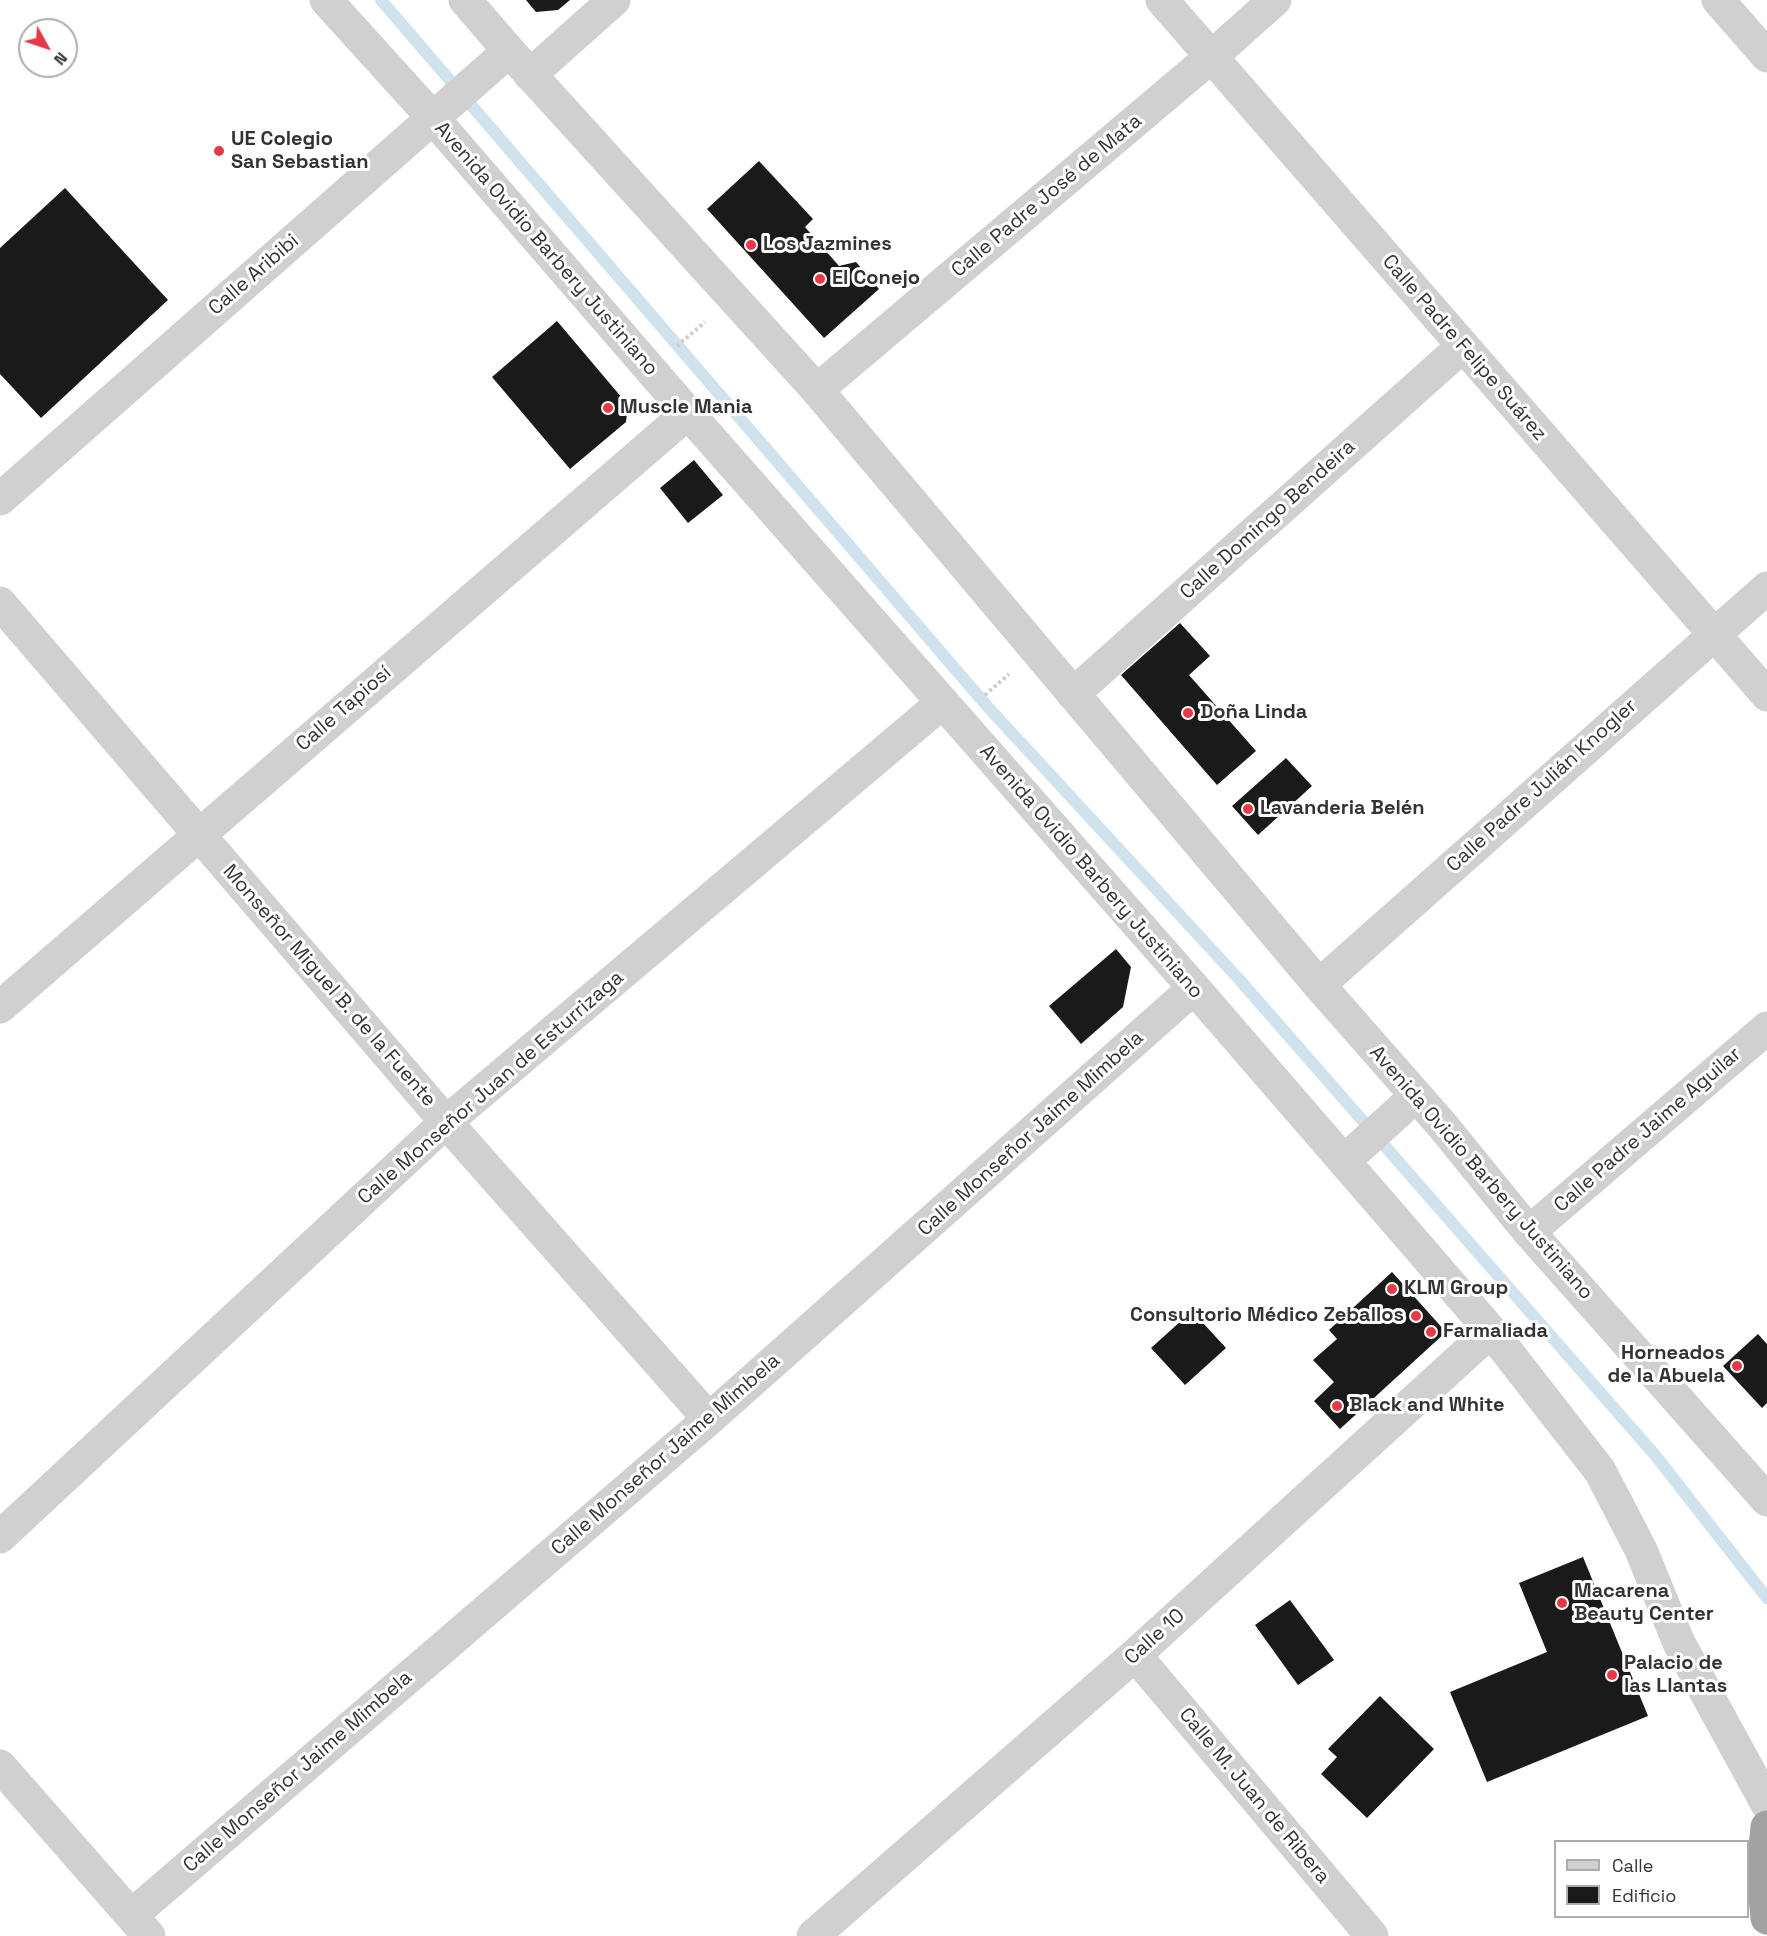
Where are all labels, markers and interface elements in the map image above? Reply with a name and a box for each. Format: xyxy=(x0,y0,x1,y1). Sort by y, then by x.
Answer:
north arrow xyxy=(18,18,78,78)
text: N xyxy=(49,48,72,69)
street label: Calle Padre José de Mata xyxy=(947,109,1147,283)
street label: Avenida Ovidio Barbery Justiniano xyxy=(429,117,663,381)
place label: UE Colegio San Sebastian xyxy=(231,128,369,175)
marker: UE Colegio San Sebastian xyxy=(212,144,226,158)
street label: Calle Aribibi xyxy=(204,229,304,321)
place label: Los Jazmines xyxy=(763,233,892,257)
marker: Los Jazmines xyxy=(744,238,758,252)
street label: Calle Padre Felipe Suárez xyxy=(1377,250,1551,446)
place label: El Conejo xyxy=(832,267,920,291)
marker: El Conejo xyxy=(813,272,827,286)
place label: Muscle Mania xyxy=(620,396,752,420)
marker: Muscle Mania xyxy=(601,401,615,415)
street label: Calle Domingo Bendeira xyxy=(1176,435,1360,605)
street label: Calle Tapiosí xyxy=(292,661,396,757)
street label: Calle Padre Julián Knogler xyxy=(1442,694,1642,878)
place label: Doña Linda xyxy=(1200,701,1307,725)
marker: Doña Linda xyxy=(1181,706,1195,720)
street label: Avenida Ovidio Barbery Justiniano xyxy=(974,740,1208,1004)
place label: Lavanderia Belén xyxy=(1260,797,1425,821)
marker: Lavanderia Belén xyxy=(1241,802,1255,816)
street label: Monseñor Miguel B. de la Fuente xyxy=(217,860,441,1112)
street label: Calle Monseñor Juan de Esturrizaga xyxy=(353,966,629,1210)
street label: Calle Monseñor Jaime Mimbela xyxy=(913,1026,1149,1242)
street label: Avenida Ovidio Barbery Justiniano xyxy=(1364,1041,1598,1305)
street label: Calle Padre Jaime Aguilar xyxy=(1550,1042,1746,1218)
place label: KLM Group xyxy=(1404,1277,1508,1301)
marker: KLM Group xyxy=(1385,1282,1399,1296)
place label: Consultorio Médico Zeballos xyxy=(1130,1304,1404,1328)
marker: Consultorio Médico Zeballos xyxy=(1409,1309,1423,1323)
place label: Farmaliada xyxy=(1443,1320,1548,1344)
marker: Farmaliada xyxy=(1424,1325,1438,1339)
place label: Horneados de la Abuela xyxy=(1607,1342,1725,1389)
street label: Calle Monseñor Jaime Mimbela xyxy=(547,1349,785,1561)
marker: Horneados de la Abuela xyxy=(1730,1359,1744,1373)
place label: Black and White xyxy=(1349,1394,1505,1418)
marker: Black and White xyxy=(1330,1399,1344,1413)
place label: Macarena Beauty Center xyxy=(1574,1580,1714,1627)
marker: Macarena Beauty Center xyxy=(1555,1596,1569,1610)
street label: Calle 10 xyxy=(1120,1604,1190,1670)
place label: Palacio de las Llantas xyxy=(1624,1652,1727,1699)
street label: Calle Monseñor Jaime Mimbela xyxy=(179,1666,417,1878)
marker: Palacio de las Llantas xyxy=(1605,1668,1619,1682)
street label: Calle M. Juan de Ribera xyxy=(1173,1703,1335,1889)
legend xyxy=(1554,1840,1749,1918)
text: Calle xyxy=(1612,1854,1653,1877)
text: Edificio xyxy=(1612,1884,1676,1907)

